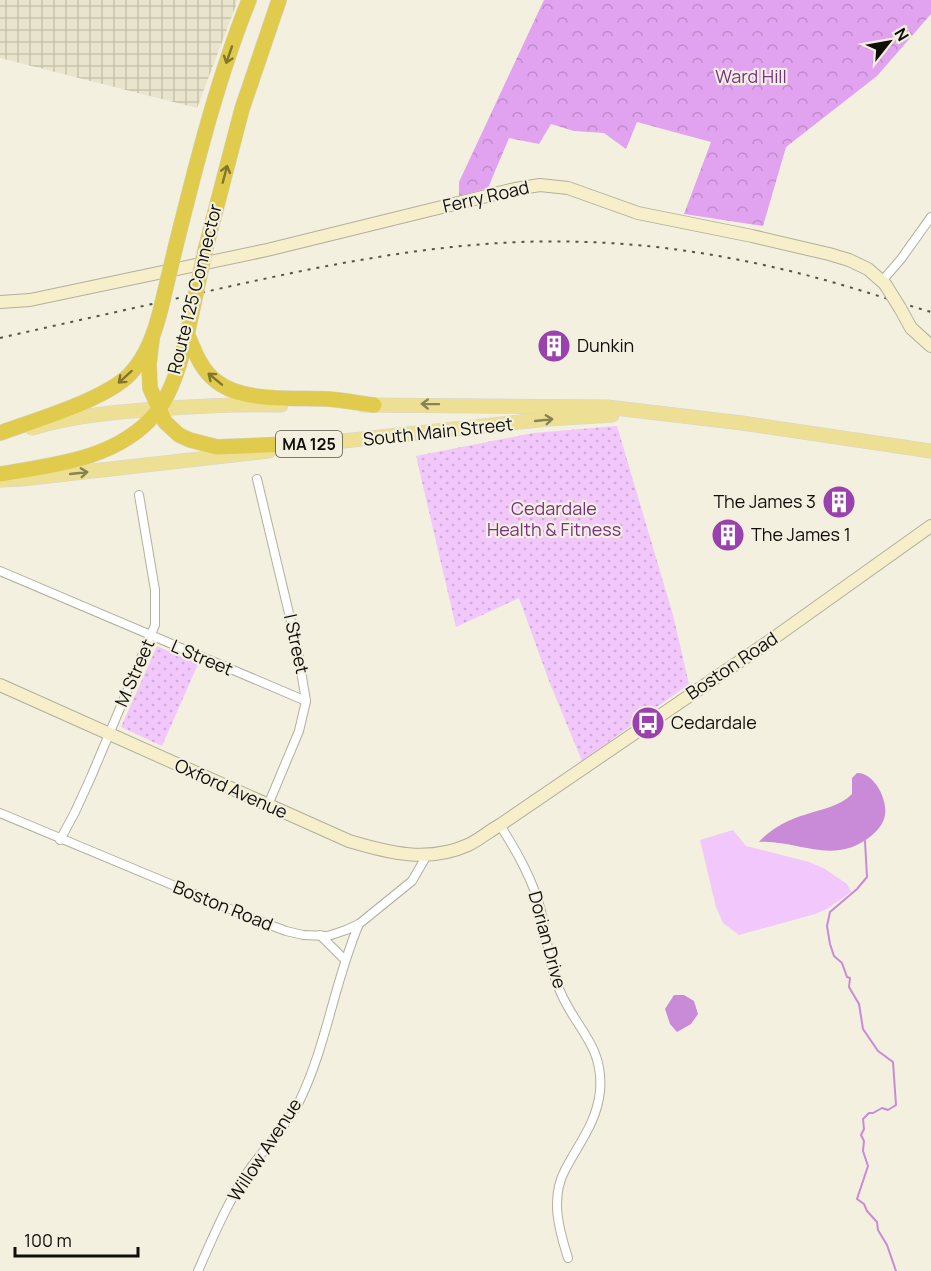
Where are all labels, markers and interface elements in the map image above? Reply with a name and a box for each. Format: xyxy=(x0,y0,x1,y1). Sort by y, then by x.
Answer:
north arrow xyxy=(859,12,919,72)
text: N xyxy=(889,24,914,45)
one-way arrow xyxy=(223,45,234,64)
park label: Ward Hill xyxy=(715,64,787,88)
one-way arrow xyxy=(219,165,231,184)
street label: Ferry Road xyxy=(440,174,531,218)
street label: Route 125 Connector xyxy=(161,201,227,376)
building icon: Dunkin xyxy=(536,328,572,364)
place label: Dunkin xyxy=(577,333,634,357)
one-way arrow xyxy=(118,370,133,384)
one-way arrow xyxy=(208,372,223,386)
one-way arrow xyxy=(420,399,440,410)
street label: South Main Street xyxy=(362,411,514,451)
one-way arrow xyxy=(534,414,553,425)
road number: MA 125 xyxy=(276,431,342,457)
one-way arrow xyxy=(69,467,89,478)
building icon: The James 3 xyxy=(821,484,857,520)
place label: The James 3 xyxy=(713,489,816,513)
park label: Cedardale Health & Fitness xyxy=(487,496,621,541)
building icon: The James 1 xyxy=(710,517,746,553)
place label: The James 1 xyxy=(751,522,851,546)
street label: I Street xyxy=(279,612,315,676)
street label: Boston Road xyxy=(681,626,782,705)
street label: L Street xyxy=(168,633,237,681)
street label: M Street xyxy=(109,635,160,710)
bus stop icon: Cedardale xyxy=(630,705,666,741)
place label: Cedardale xyxy=(671,710,757,734)
street label: Oxford Avenue xyxy=(171,753,292,824)
street label: Boston Road xyxy=(170,874,277,936)
street label: Dorian Drive xyxy=(523,888,572,991)
street label: Willow Avenue xyxy=(222,1093,306,1206)
scale bar xyxy=(15,1220,138,1258)
text: 100 m xyxy=(24,1228,72,1252)

